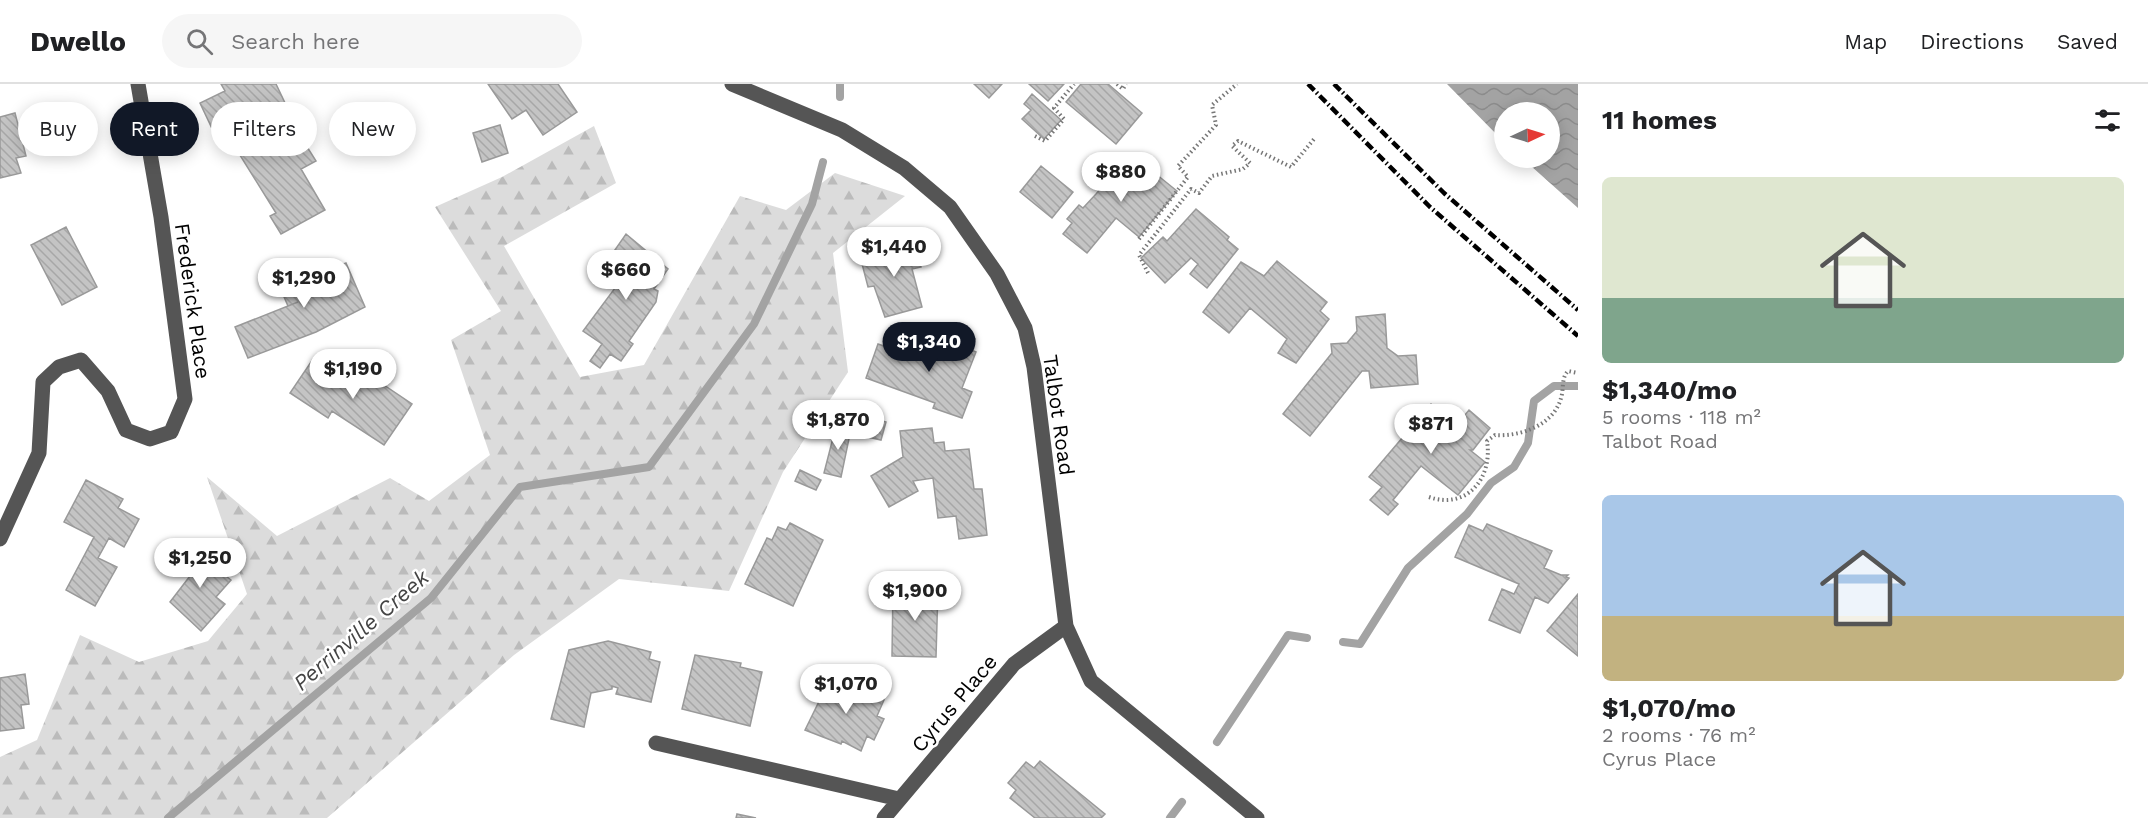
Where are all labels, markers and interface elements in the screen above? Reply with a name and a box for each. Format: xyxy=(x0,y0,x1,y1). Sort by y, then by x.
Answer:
search box xyxy=(162,14,582,68)
text: Dwello xyxy=(30,25,126,58)
icon: search xyxy=(183,25,216,58)
text: Search here xyxy=(231,29,360,54)
text: Map xyxy=(1844,29,1887,54)
text: Directions xyxy=(1920,29,2024,54)
text: Saved xyxy=(2057,29,2118,54)
chip: Buy xyxy=(18,102,98,156)
chip: Rent xyxy=(110,102,199,156)
chip: Filters xyxy=(211,102,317,156)
chip: New xyxy=(329,102,416,156)
north arrow xyxy=(1494,102,1560,168)
map controls xyxy=(1494,102,1560,168)
icon: filters xyxy=(2091,104,2124,137)
text: 11 homes xyxy=(1602,105,1717,135)
pin: $880 xyxy=(1085,152,1157,203)
text: $880 xyxy=(1096,159,1146,183)
icon: home xyxy=(1809,216,1917,324)
street label: Frederick Place xyxy=(170,221,216,381)
pin: $1,440 xyxy=(845,227,943,278)
text: $1,440 xyxy=(861,234,927,258)
pin: $660 xyxy=(590,250,662,301)
text: $660 xyxy=(601,257,651,281)
pin: $1,290 xyxy=(255,258,353,309)
text: $1,290 xyxy=(272,265,336,289)
pin: $1,340 xyxy=(880,322,978,373)
text: $1,340 xyxy=(897,329,961,353)
pin: $1,190 xyxy=(304,349,402,400)
street label: Talbot Road xyxy=(1038,353,1080,477)
text: $1,190 xyxy=(323,356,383,380)
text: $1,340/mo xyxy=(1602,375,1737,405)
pin: $1,870 xyxy=(789,400,887,451)
pin: $871 xyxy=(1395,404,1467,455)
text: 5 rooms · 118 m² xyxy=(1602,405,1761,429)
text: $1,870 xyxy=(806,407,870,431)
text: $871 xyxy=(1408,411,1454,435)
text: Talbot Road xyxy=(1602,429,1718,453)
icon: home xyxy=(1809,534,1917,642)
pin: $1,250 xyxy=(151,538,249,589)
text: $1,250 xyxy=(168,545,232,569)
water label: Perrinville Creek xyxy=(288,564,435,696)
pin: $1,900 xyxy=(866,571,964,622)
text: $1,900 xyxy=(882,578,948,602)
street label: Cyrus Place xyxy=(906,649,1002,757)
pin: $1,070 xyxy=(797,664,895,715)
text: $1,070 xyxy=(814,671,878,695)
text: $1,070/mo xyxy=(1602,693,1736,723)
text: 2 rooms · 76 m² xyxy=(1602,723,1755,747)
text: Cyrus Place xyxy=(1602,747,1716,771)

